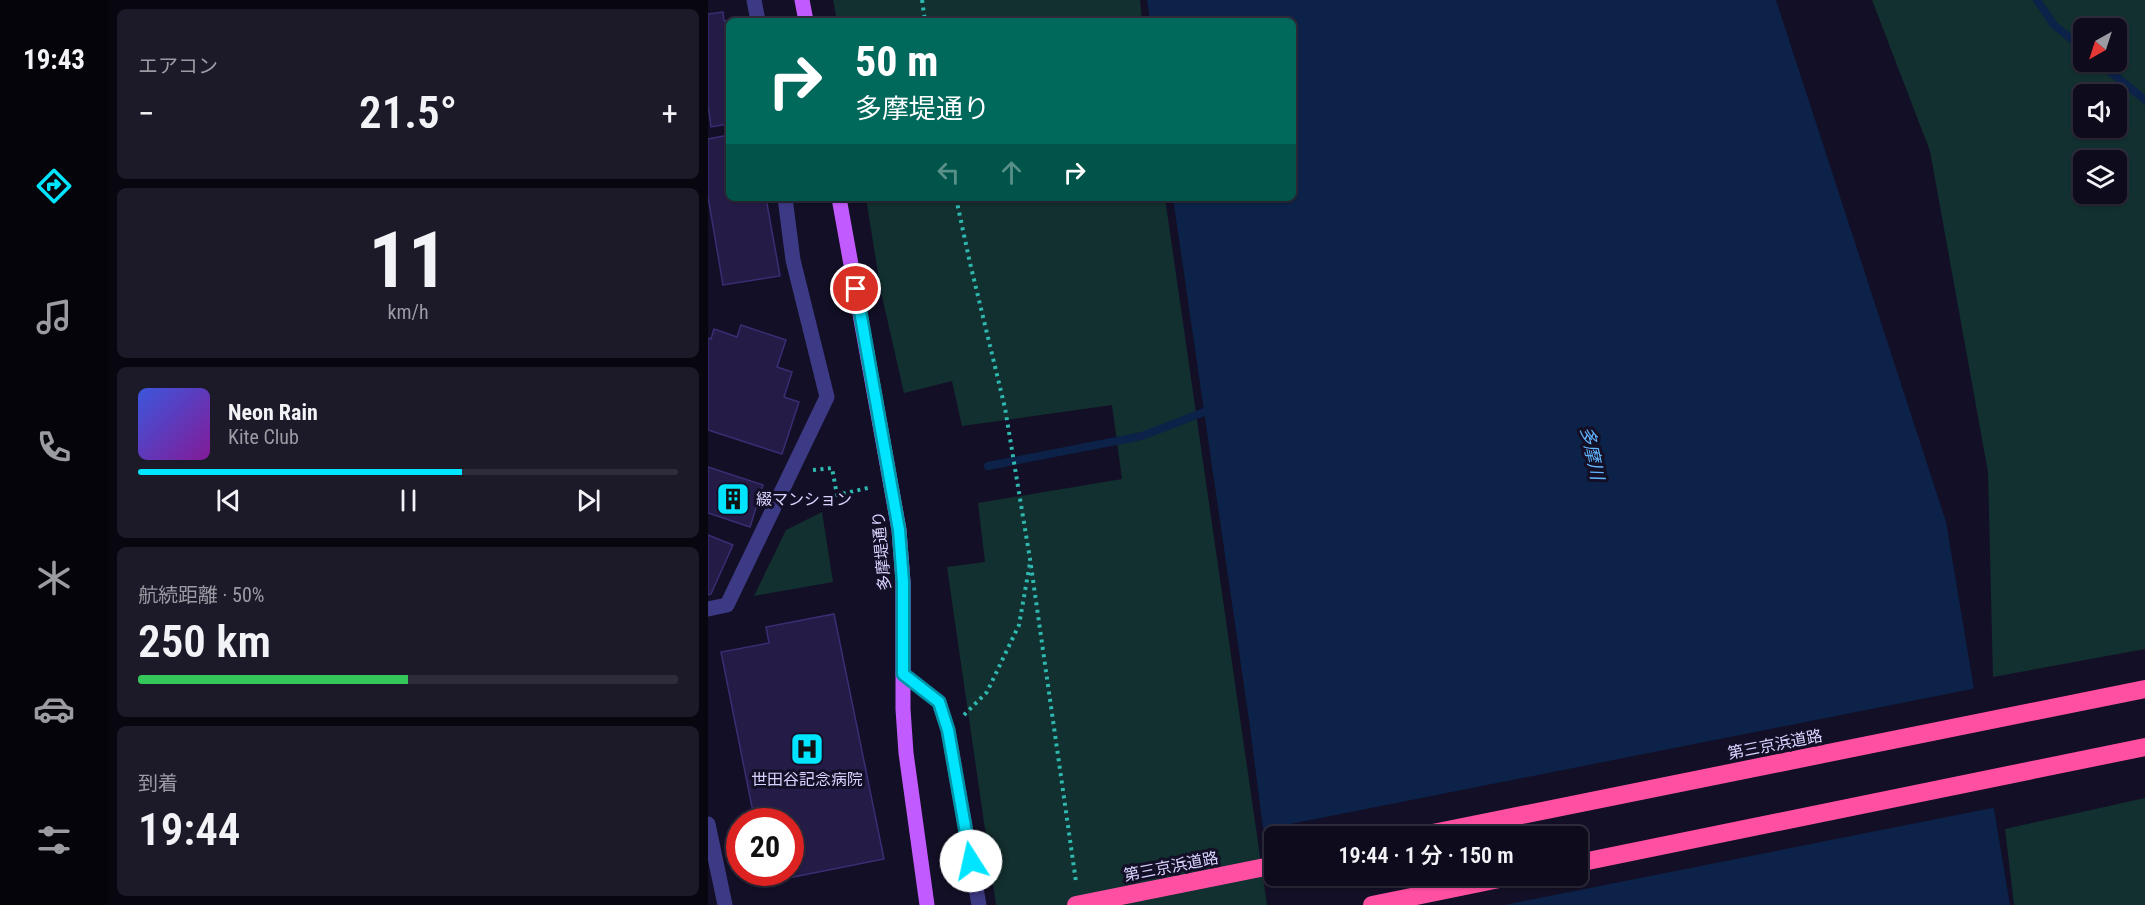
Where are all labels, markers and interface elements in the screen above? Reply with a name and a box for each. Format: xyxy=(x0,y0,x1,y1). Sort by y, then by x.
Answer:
north arrow xyxy=(2073,18,2127,72)
map controls xyxy=(2073,18,2127,204)
text: 50 m xyxy=(855,37,938,86)
icon: right xyxy=(756,42,834,120)
text: 19:43 xyxy=(23,44,85,76)
text: エアコン xyxy=(138,54,218,78)
button: sound xyxy=(2073,84,2127,138)
text: 21.5° xyxy=(359,86,457,139)
text: 多摩堤通り xyxy=(855,93,990,125)
text: − xyxy=(138,94,155,133)
text: + xyxy=(662,94,678,133)
button: layers xyxy=(2073,150,2127,204)
icon: left xyxy=(932,156,965,189)
icon: ahead xyxy=(995,156,1028,189)
icon: right xyxy=(1058,156,1091,189)
icon: directions xyxy=(33,165,75,207)
text: 11 xyxy=(369,215,447,306)
pin xyxy=(830,263,881,314)
icon: arrive xyxy=(839,272,872,305)
icon: music xyxy=(33,296,75,338)
text: km/h xyxy=(387,300,429,324)
text: Neon Rain xyxy=(228,400,318,425)
water label: 多摩川 xyxy=(1577,424,1609,483)
text: Kite Club xyxy=(228,425,299,449)
icon: phone xyxy=(33,426,75,468)
building icon: 綴マンション xyxy=(715,481,751,517)
icon: previous xyxy=(212,484,245,517)
icon: pause xyxy=(392,484,425,517)
icon: next xyxy=(572,484,605,517)
place label: 綴マンション xyxy=(756,490,852,509)
street label: 多摩堤通り xyxy=(869,510,894,592)
icon: climate xyxy=(33,557,75,599)
text: 航続距離 · 50% xyxy=(138,583,264,607)
text: 250 km xyxy=(138,615,271,668)
icon: car xyxy=(33,688,75,730)
street label: 第三京浜道路 xyxy=(1726,726,1824,763)
hospital icon: 世田谷記念病院 xyxy=(789,731,825,767)
place label: 世田谷記念病院 xyxy=(751,770,863,789)
text: 到着 xyxy=(138,771,178,795)
text: 19:44 xyxy=(138,803,240,856)
speed limit sign: 20 xyxy=(726,808,804,886)
icon: filters xyxy=(33,819,75,861)
position arrow xyxy=(939,829,1003,893)
text: 19:44 · 1 分 · 150 m xyxy=(1338,843,1514,868)
street label: 第三京浜道路 xyxy=(1122,848,1220,885)

